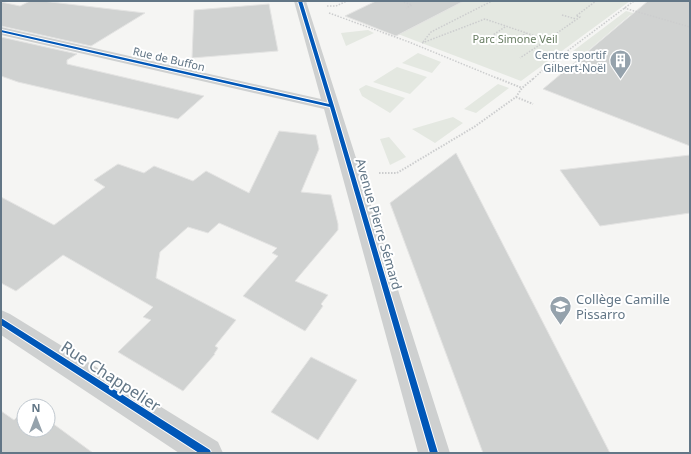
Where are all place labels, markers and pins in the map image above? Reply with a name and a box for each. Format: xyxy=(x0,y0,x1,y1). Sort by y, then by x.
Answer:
place label: Centre sportif Gilbert-Noël xyxy=(535,47,607,75)
building icon: Centre sportif Gilbert-Noël xyxy=(608,48,634,81)
place label: Collège Camille Pissarro xyxy=(576,290,670,323)
school or university icon: Collège Camille Pissarro xyxy=(548,293,574,326)

